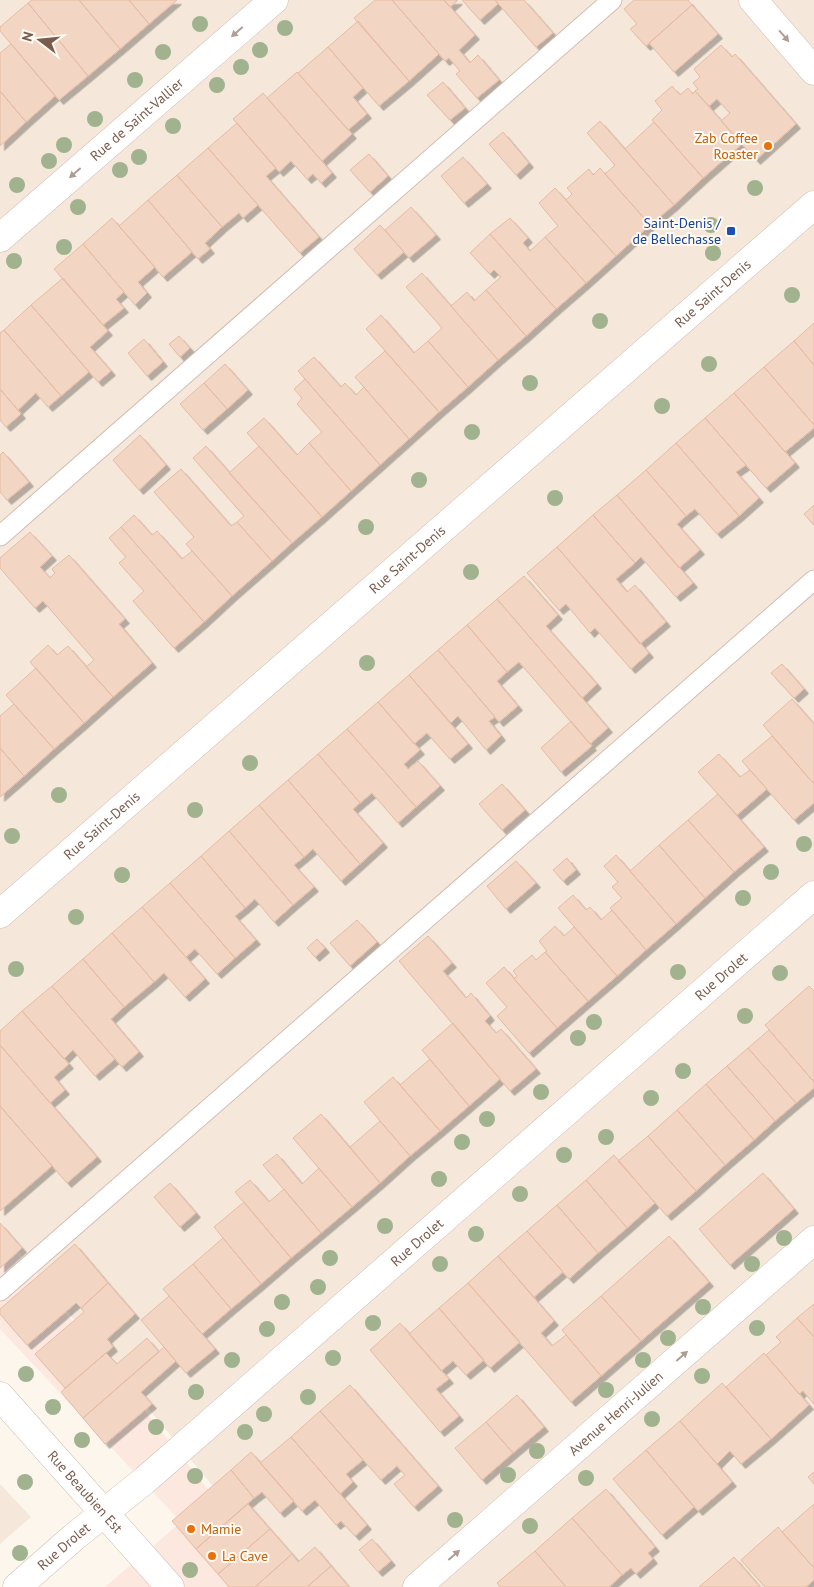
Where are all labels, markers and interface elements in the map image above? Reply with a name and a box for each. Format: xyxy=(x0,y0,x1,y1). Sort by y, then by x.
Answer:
north arrow xyxy=(15,15,65,65)
one-way arrow xyxy=(232,26,244,38)
one-way arrow xyxy=(778,29,789,42)
text: N xyxy=(18,30,37,43)
street label: Rue de Saint-Vallier xyxy=(86,74,187,165)
place label: Zab Coffee Roaster xyxy=(695,129,758,163)
marker: Zab Coffee Roaster xyxy=(762,140,774,152)
one-way arrow xyxy=(69,167,81,179)
place label: Saint-Denis / de Bellechasse xyxy=(632,214,722,248)
marker: Saint-Denis / de Bellechasse xyxy=(725,225,737,237)
street label: Rue Saint-Denis xyxy=(671,255,755,331)
street label: Rue Saint-Denis xyxy=(365,521,449,597)
street label: Rue Saint-Denis xyxy=(60,787,144,863)
street label: Rue Drolet xyxy=(691,948,751,1004)
street label: Rue Drolet xyxy=(387,1214,447,1270)
one-way arrow xyxy=(675,1350,687,1362)
street label: Avenue Henri-Julien xyxy=(565,1367,667,1459)
street label: Rue Beaubien Est xyxy=(44,1447,127,1537)
street label: Rue Drolet xyxy=(34,1518,94,1574)
place label: Mamie xyxy=(201,1520,241,1538)
marker: Mamie xyxy=(185,1523,197,1535)
place label: La Cave xyxy=(222,1547,268,1565)
one-way arrow xyxy=(447,1549,459,1561)
marker: La Cave xyxy=(206,1550,218,1562)

